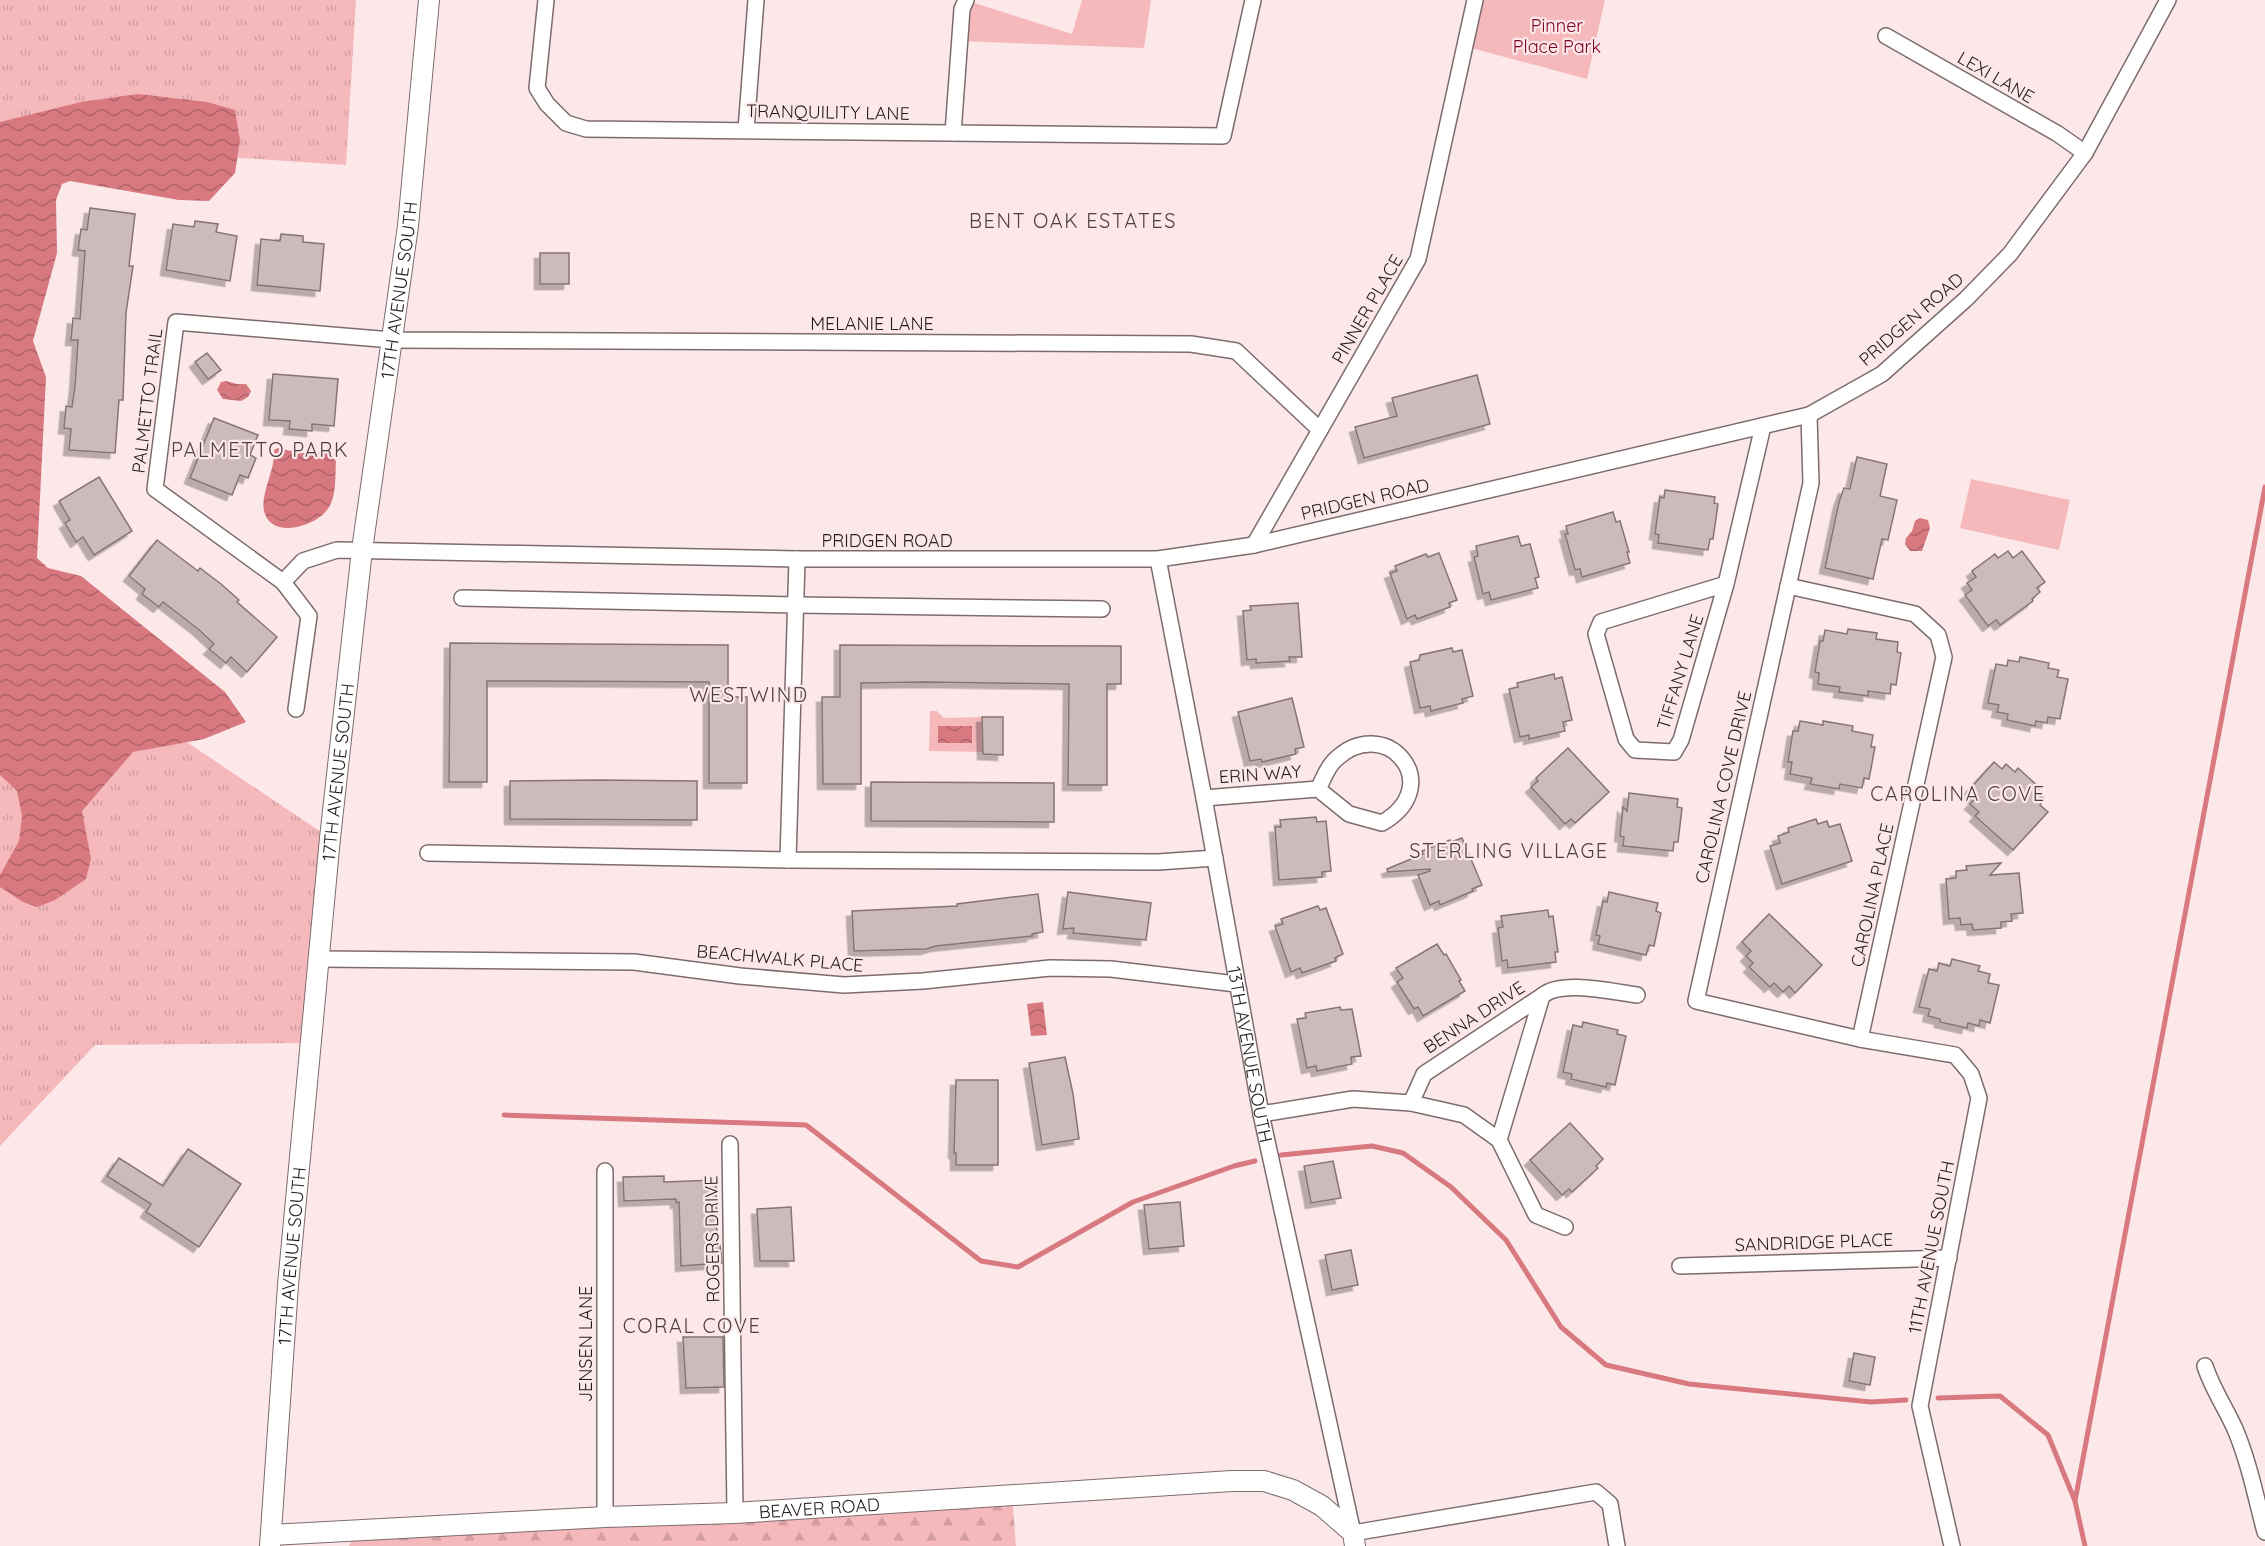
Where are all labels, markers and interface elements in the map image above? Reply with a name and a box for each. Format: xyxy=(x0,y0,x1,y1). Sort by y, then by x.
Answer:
park label: Pinner Place Park xyxy=(1513,14,1601,58)
street label: LEXI LANE xyxy=(1954,46,2038,108)
street label: TRANQUILITY LANE xyxy=(746,99,910,125)
street label: 17TH AVENUE SOUTH xyxy=(375,200,422,380)
district label: BENT OAK ESTATES xyxy=(969,208,1177,233)
street label: PINNER PLACE xyxy=(1326,250,1408,368)
street label: PRIDGEN ROAD xyxy=(1854,267,1968,371)
street label: MELANIE LANE xyxy=(810,312,934,335)
street label: PALMETTO TRAIL xyxy=(127,327,167,475)
district label: PALMETTO PARK xyxy=(171,437,349,462)
street label: PRIDGEN ROAD xyxy=(1299,473,1432,525)
street label: PRIDGEN ROAD xyxy=(821,529,953,552)
street label: TIFFANY LANE xyxy=(1652,612,1708,732)
street label: 17TH AVENUE SOUTH xyxy=(316,682,359,862)
district label: WESTWIND xyxy=(689,682,809,707)
street label: CAROLINA COVE DRIVE xyxy=(1690,688,1756,886)
street label: ERIN WAY xyxy=(1218,760,1302,788)
district label: CAROLINA COVE xyxy=(1870,781,2046,806)
street label: CAROLINA PLACE xyxy=(1846,821,1898,969)
district label: STERLING VILLAGE xyxy=(1409,838,1609,863)
street label: BEACHWALK PLACE xyxy=(696,939,864,977)
street label: 13TH AVENUE SOUTH xyxy=(1223,964,1278,1145)
street label: BENNA DRIVE xyxy=(1419,976,1529,1058)
street label: 11TH AVENUE SOUTH xyxy=(1903,1158,1959,1336)
street label: 17TH AVENUE SOUTH xyxy=(272,1166,311,1346)
street label: ROGERS DRIVE xyxy=(699,1175,725,1303)
street label: SANDRIDGE PLACE xyxy=(1734,1228,1894,1256)
street label: JENSEN LANE xyxy=(574,1286,597,1402)
district label: CORAL COVE xyxy=(623,1313,761,1338)
street label: BEAVER ROAD xyxy=(758,1492,881,1523)

